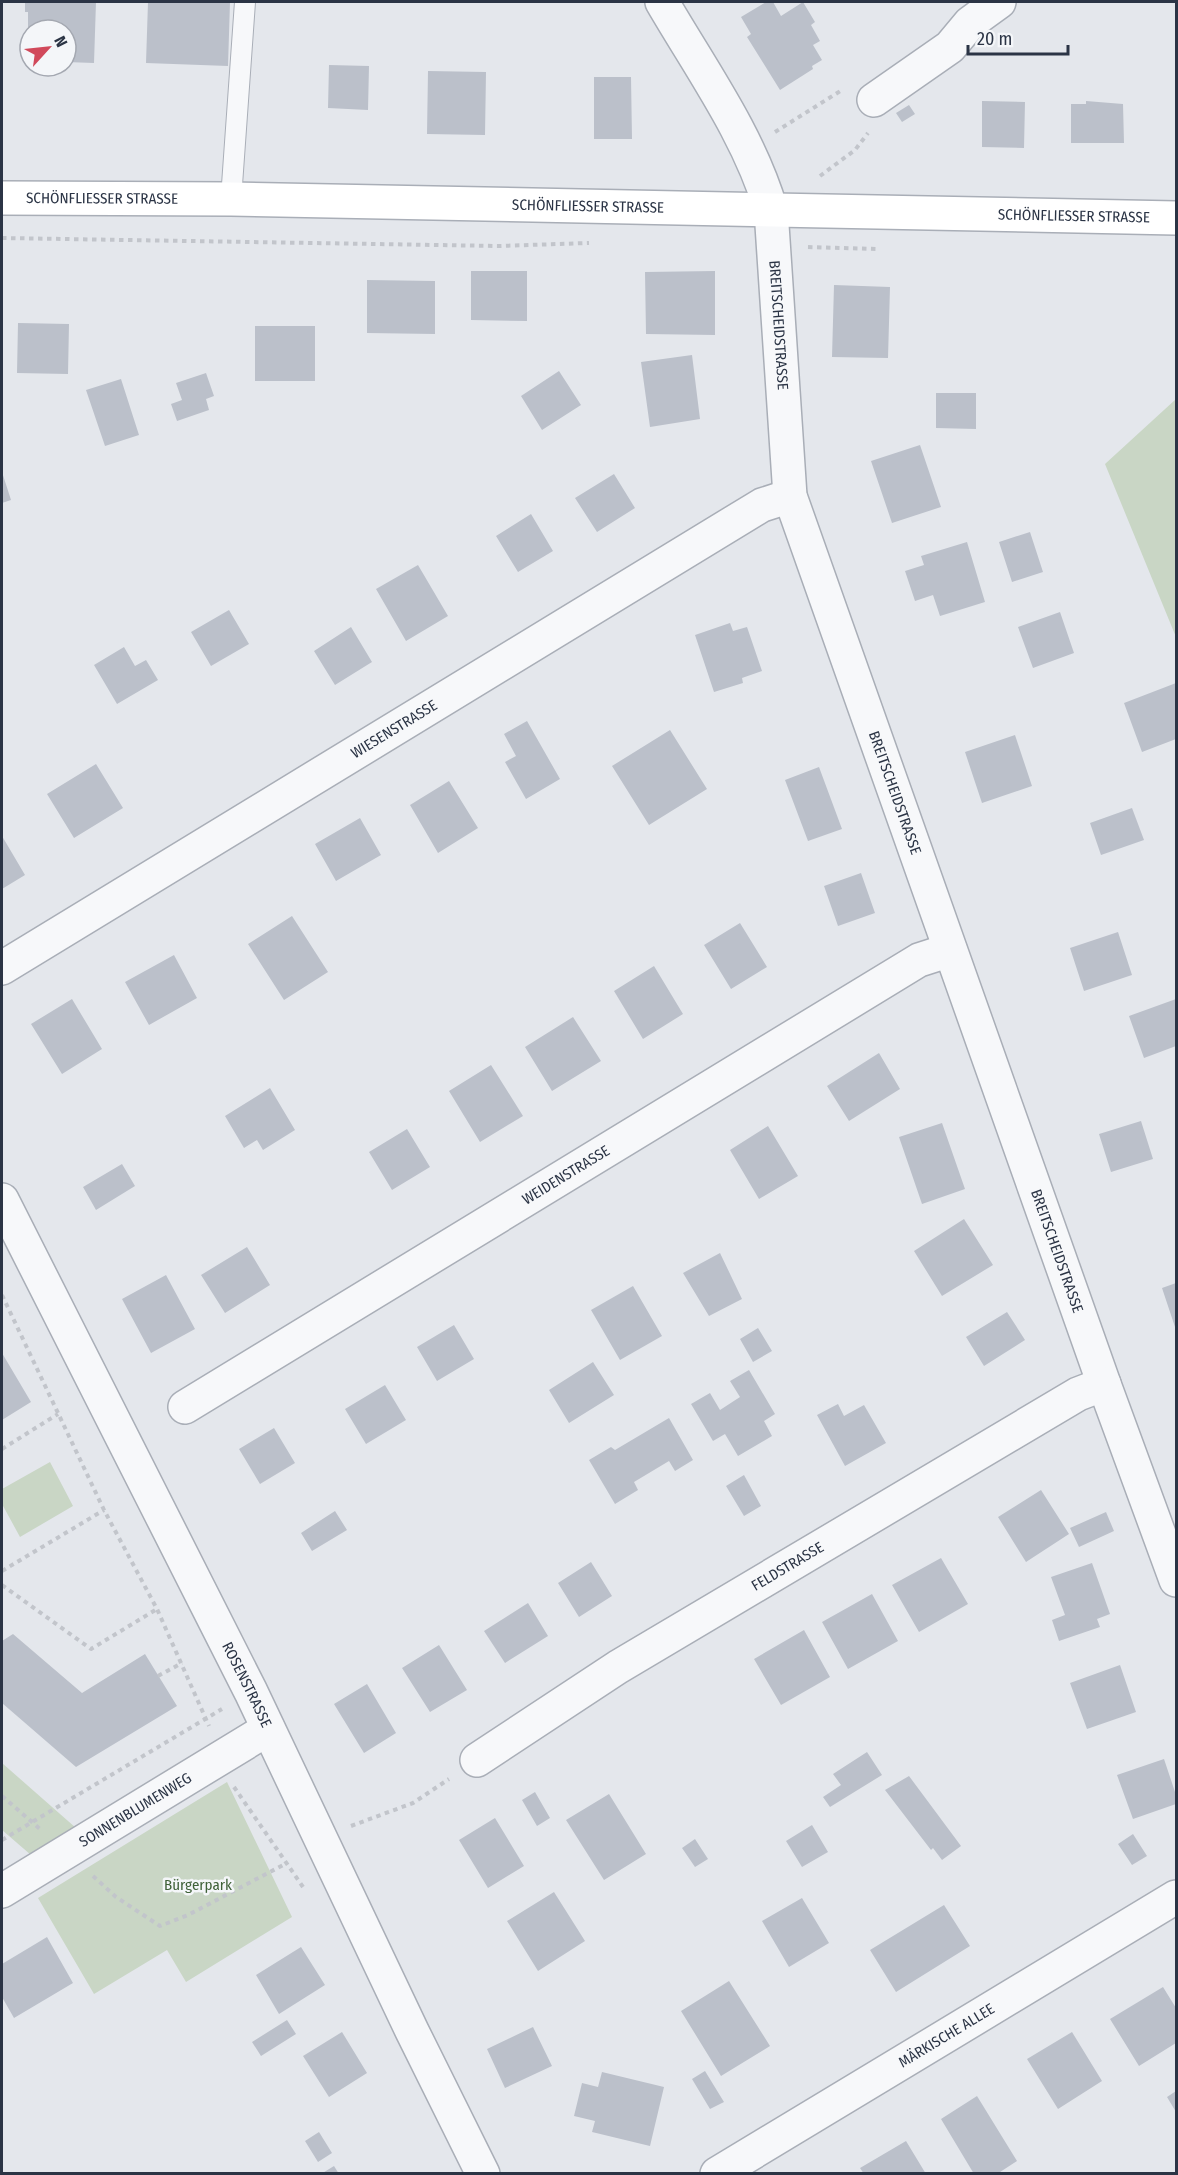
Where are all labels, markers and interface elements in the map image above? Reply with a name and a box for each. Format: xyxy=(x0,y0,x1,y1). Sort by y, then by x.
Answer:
north arrow xyxy=(18,18,78,78)
scale bar xyxy=(968,18,1068,56)
text: 20 m xyxy=(977,28,1012,50)
text: N xyxy=(50,33,72,50)
street label: SCHÖNFLIESSER STRASSE xyxy=(26,189,178,208)
street label: SCHÖNFLIESSER STRASSE xyxy=(512,196,664,217)
street label: SCHÖNFLIESSER STRASSE xyxy=(998,205,1150,226)
street label: BREITSCHEIDSTRASSE xyxy=(765,260,792,391)
street label: WIESENSTRASSE xyxy=(348,696,440,762)
street label: BREITSCHEIDSTRASSE xyxy=(865,729,925,857)
street label: WEIDENSTRASSE xyxy=(519,1142,613,1208)
street label: BREITSCHEIDSTRASSE xyxy=(1027,1187,1087,1315)
street label: FELDSTRASSE xyxy=(748,1538,827,1595)
street label: ROSENSTRASSE xyxy=(218,1639,275,1730)
street label: SONNENBLUMENWEG xyxy=(76,1769,195,1851)
park label: Bürgerpark xyxy=(164,1876,232,1894)
street label: MÄRKISCHE ALLEE xyxy=(895,2000,998,2071)

